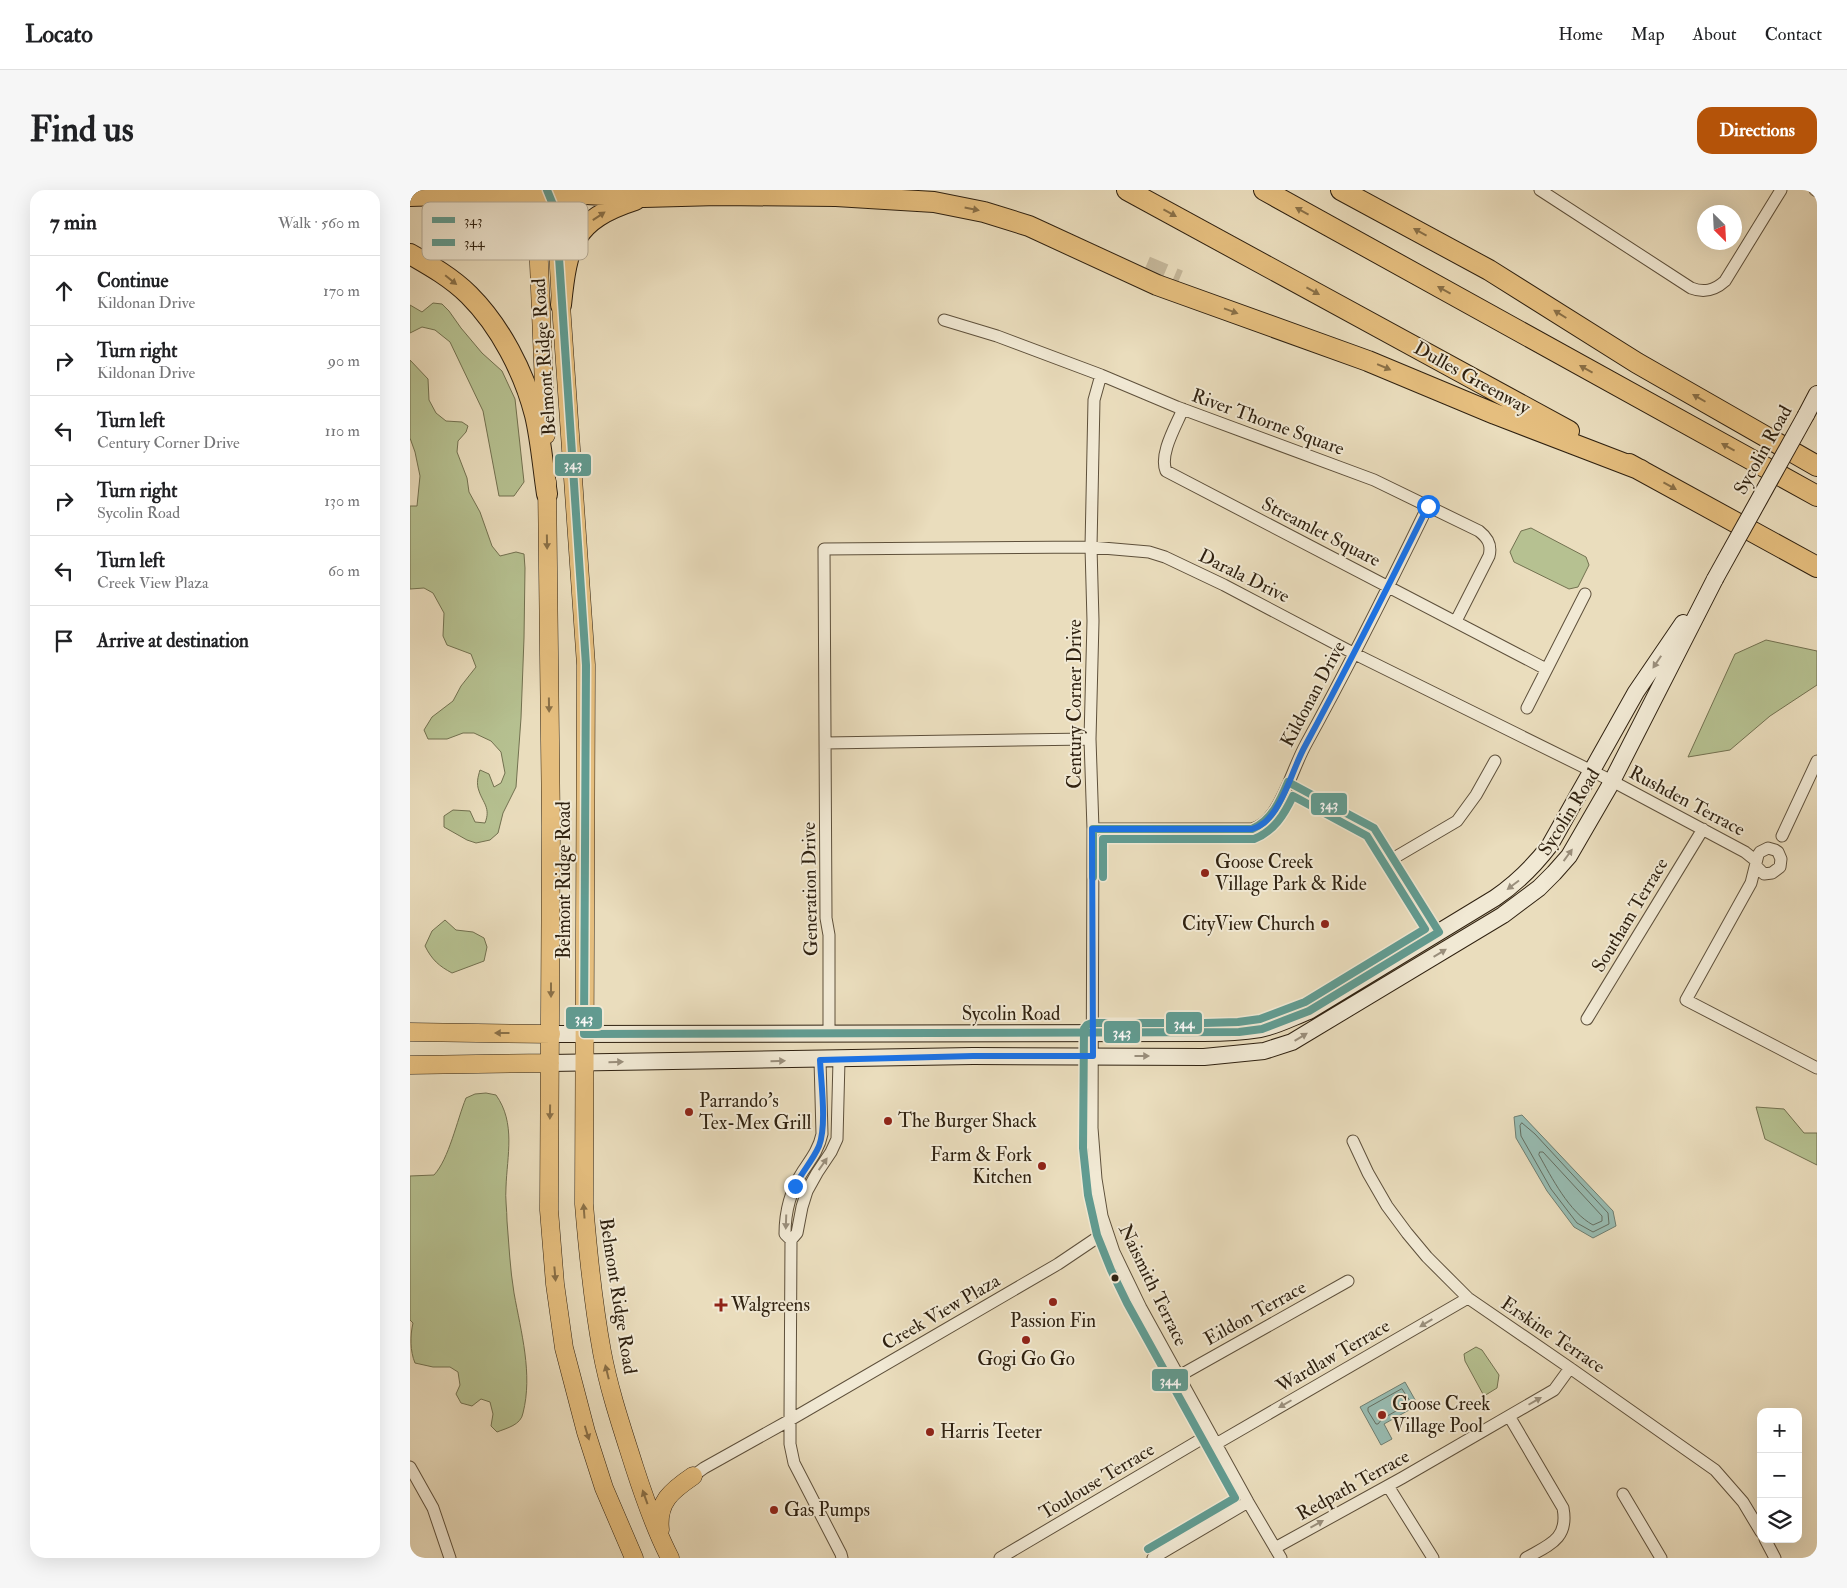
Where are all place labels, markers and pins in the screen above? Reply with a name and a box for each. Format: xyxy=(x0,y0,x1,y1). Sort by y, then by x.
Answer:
place label: Goose Creek Village Park & Ride xyxy=(1215,850,1367,896)
marker: Goose Creek Village Park & Ride xyxy=(1199,867,1211,879)
place label: CityView Church xyxy=(1182,912,1315,936)
marker: CityView Church xyxy=(1319,918,1331,930)
place label: Parrando's Tex-Mex Grill xyxy=(699,1089,812,1135)
marker: Parrando's Tex-Mex Grill xyxy=(683,1106,695,1118)
place label: The Burger Shack xyxy=(898,1109,1037,1133)
marker: The Burger Shack xyxy=(882,1115,894,1127)
place label: Farm & Fork Kitchen xyxy=(930,1143,1032,1189)
marker: Farm & Fork Kitchen xyxy=(1036,1160,1048,1172)
unlabelled marker xyxy=(1110,1273,1120,1283)
place label: Walgreens xyxy=(730,1293,810,1317)
marker: Passion Fin xyxy=(1047,1296,1059,1308)
marker: Walgreens xyxy=(715,1299,727,1311)
place label: Passion Fin xyxy=(1010,1309,1096,1333)
marker: Gogi Go Go xyxy=(1020,1334,1032,1346)
place label: Gogi Go Go xyxy=(977,1347,1075,1371)
place label: Goose Creek Village Pool xyxy=(1392,1392,1490,1438)
marker: Goose Creek Village Pool xyxy=(1376,1409,1388,1421)
place label: Harris Teeter xyxy=(940,1420,1042,1444)
marker: Harris Teeter xyxy=(924,1426,936,1438)
place label: Gas Pumps xyxy=(784,1498,870,1523)
marker: Gas Pumps xyxy=(768,1504,780,1516)

